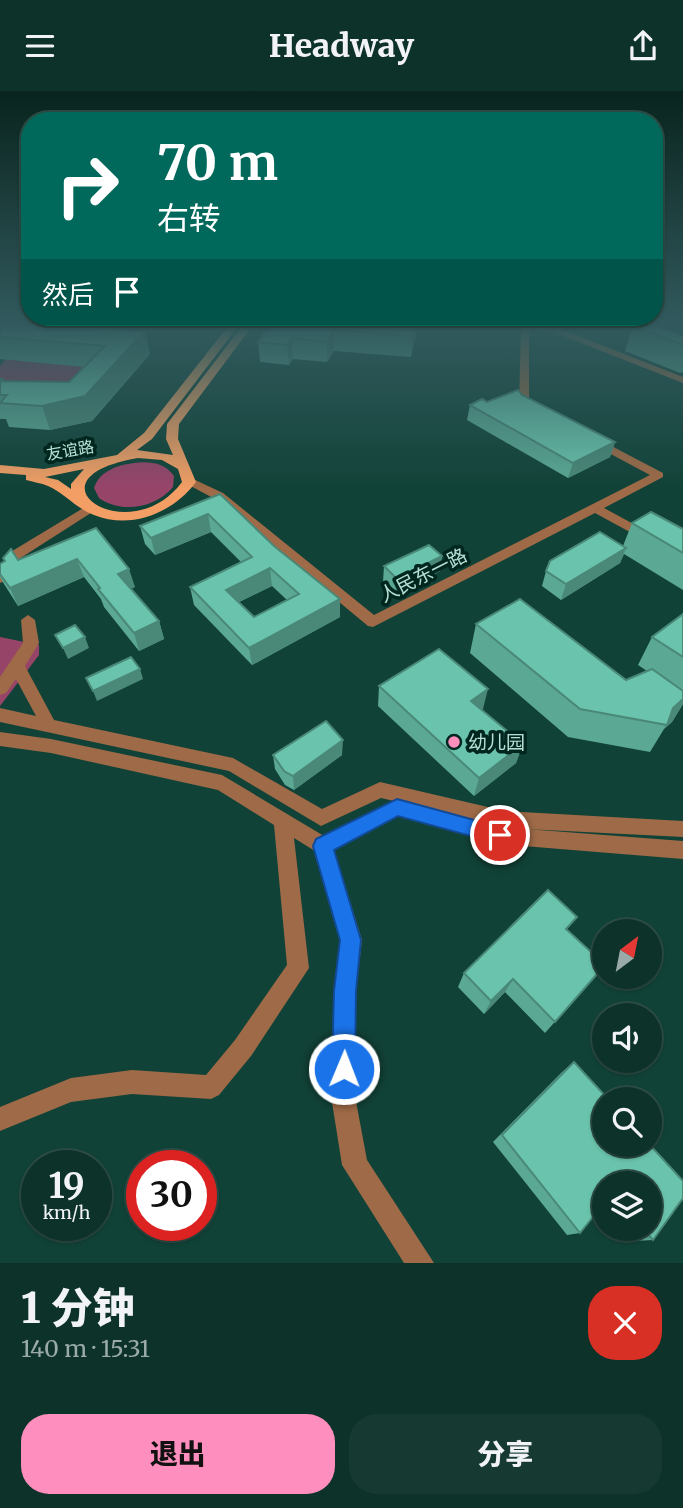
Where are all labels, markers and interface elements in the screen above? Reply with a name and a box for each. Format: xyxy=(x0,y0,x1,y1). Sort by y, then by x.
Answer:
text: Headway xyxy=(269,26,414,66)
icon: menu xyxy=(21,27,59,65)
icon: share xyxy=(624,27,662,65)
text: 70 m xyxy=(157,132,278,193)
icon: right xyxy=(42,140,133,231)
text: 右转 xyxy=(157,199,221,239)
icon: arrive xyxy=(108,273,146,311)
text: 然后 xyxy=(42,278,94,311)
street label: 友谊路 xyxy=(45,436,95,464)
street label: 人民东一路 xyxy=(375,543,471,607)
place label: 幼儿园 xyxy=(468,730,525,754)
marker: 幼儿园 xyxy=(446,734,462,750)
pin xyxy=(470,805,530,865)
icon: arrive xyxy=(481,816,519,854)
north arrow xyxy=(592,919,662,989)
map controls xyxy=(592,919,662,1241)
button: sound xyxy=(592,1003,662,1073)
position arrow xyxy=(307,1032,381,1106)
button: search xyxy=(592,1087,662,1157)
speed limit sign: 30 xyxy=(126,1150,217,1241)
text: 19 xyxy=(48,1164,85,1208)
button: layers xyxy=(592,1171,662,1241)
text: km/h xyxy=(43,1201,90,1224)
text: 1 分钟 xyxy=(21,1282,135,1334)
button: close xyxy=(588,1286,662,1360)
text: 140 m · 15:31 xyxy=(21,1334,150,1363)
button: 退出 xyxy=(21,1414,335,1494)
button: 分享 xyxy=(349,1414,662,1494)

